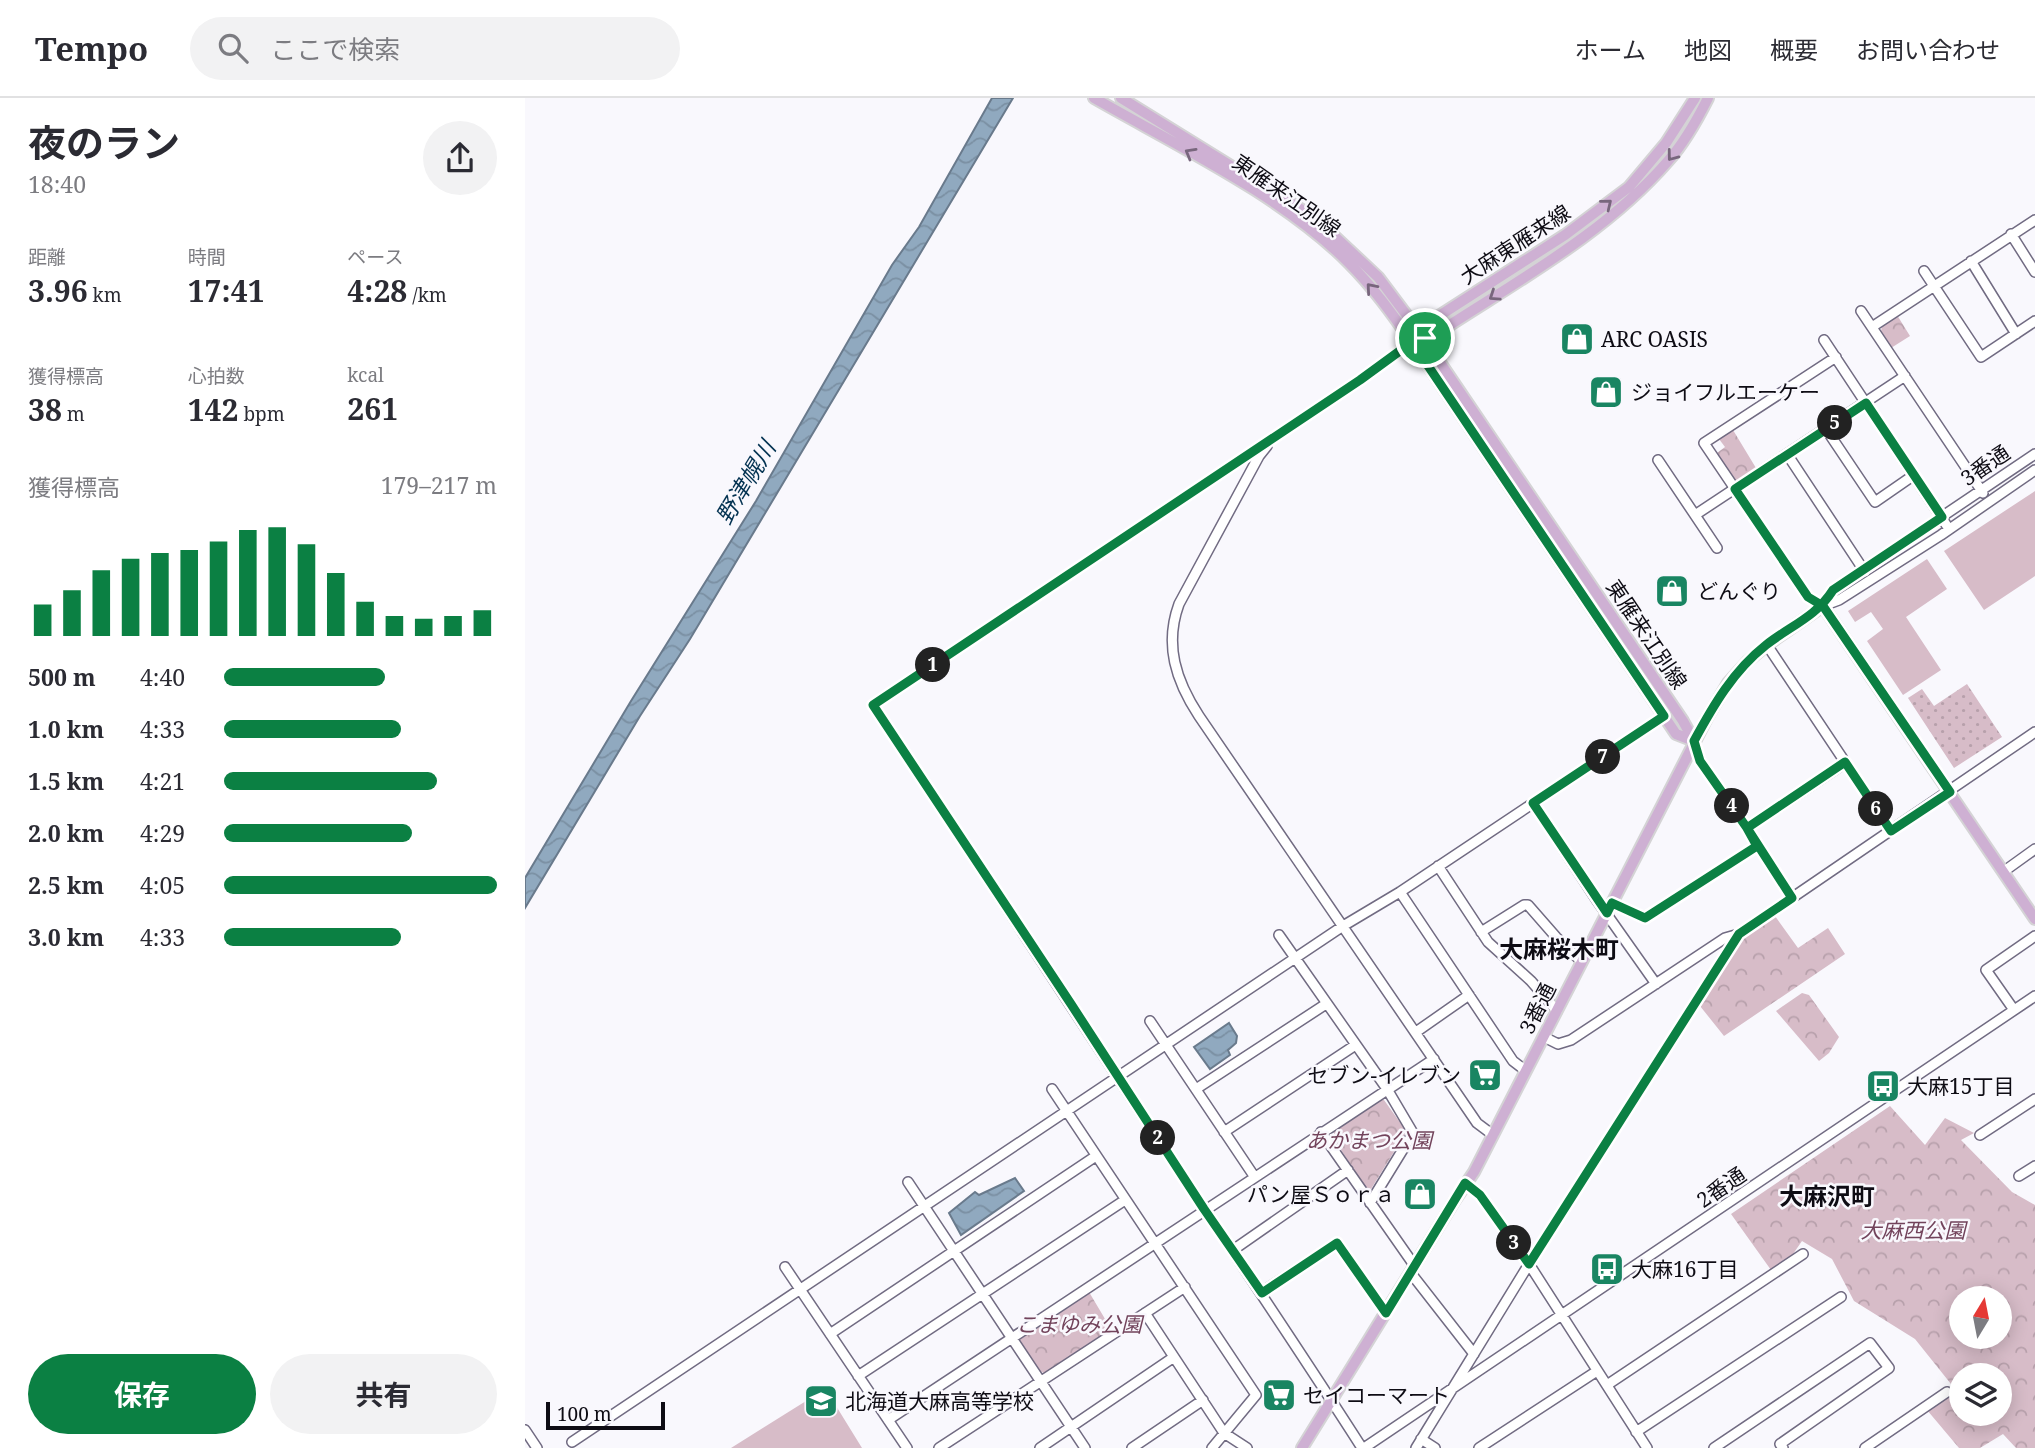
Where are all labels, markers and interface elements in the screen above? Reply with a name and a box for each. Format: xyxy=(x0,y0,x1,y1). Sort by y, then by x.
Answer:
search box xyxy=(190,17,680,80)
text: Tempo xyxy=(35,26,148,71)
icon: search xyxy=(214,29,252,67)
text: ここで検索 xyxy=(270,31,400,67)
text: ホーム xyxy=(1575,33,1646,66)
text: 地図 xyxy=(1684,33,1732,66)
text: 概要 xyxy=(1770,33,1818,66)
text: お問い合わせ xyxy=(1856,33,2000,66)
text: 夜のラン xyxy=(28,116,180,168)
button: share xyxy=(423,121,497,195)
street label: 東雁来江別線 xyxy=(1227,147,1347,243)
one-way arrow xyxy=(1184,148,1197,161)
one-way arrow xyxy=(1667,148,1680,160)
text: 18:40 xyxy=(28,168,86,200)
street label: 大麻東雁来線 xyxy=(1455,198,1575,290)
one-way arrow xyxy=(1600,200,1612,213)
text: 距離 xyxy=(28,244,66,270)
text: 時間 xyxy=(188,244,226,270)
text: ペース xyxy=(347,244,403,270)
text: 3.96 xyxy=(28,270,88,311)
text: 17:41 xyxy=(188,270,265,311)
text: 4:28 xyxy=(347,270,407,311)
text: km xyxy=(88,282,122,308)
text: /km xyxy=(407,282,447,308)
one-way arrow xyxy=(1367,284,1379,297)
one-way arrow xyxy=(1489,287,1502,300)
pin xyxy=(1395,308,1455,368)
icon: arrive xyxy=(1406,319,1444,357)
shop icon: ARC OASIS xyxy=(1558,320,1596,358)
place label: ARC OASIS xyxy=(1601,325,1708,353)
text: kcal xyxy=(347,362,384,388)
text: 獲得標高 xyxy=(28,363,104,389)
text: 心拍数 xyxy=(188,363,245,389)
shop icon: ジョイフルエーケー xyxy=(1587,373,1625,411)
place label: ジョイフルエーケー xyxy=(1631,378,1820,406)
text: 261 xyxy=(347,388,398,429)
text: 38 xyxy=(28,389,62,430)
text: 142 xyxy=(188,389,239,430)
text: m xyxy=(62,401,85,427)
text: bpm xyxy=(239,401,285,427)
pin: 5 xyxy=(1817,406,1853,440)
text: 5 xyxy=(1829,409,1840,435)
water label: 野津幌川 xyxy=(708,432,784,530)
street label: 3番通 xyxy=(1955,438,2015,492)
text: 179–217 m xyxy=(381,469,497,501)
text: 獲得標高 xyxy=(28,471,120,503)
shop icon: どんぐり xyxy=(1653,572,1691,610)
street label: 東雁来江別線 xyxy=(1600,574,1694,694)
place label: どんぐり xyxy=(1697,577,1781,605)
pin: 1 xyxy=(915,648,951,682)
text: 1 xyxy=(927,651,938,677)
text: 500 m xyxy=(28,661,96,693)
text: 4:40 xyxy=(140,661,185,693)
text: 1.0 km xyxy=(28,713,104,745)
text: 4:33 xyxy=(140,713,185,745)
pin: 7 xyxy=(1585,740,1621,774)
text: 7 xyxy=(1597,743,1608,769)
text: 1.5 km xyxy=(28,765,104,797)
text: 4:21 xyxy=(140,765,185,797)
pin: 4 xyxy=(1715,788,1749,824)
text: 4 xyxy=(1726,792,1737,818)
pin: 6 xyxy=(1859,792,1893,826)
text: 6 xyxy=(1870,795,1881,821)
text: 2.0 km xyxy=(28,817,104,849)
text: 4:29 xyxy=(140,817,185,849)
text: 2.5 km xyxy=(28,869,104,901)
text: 4:05 xyxy=(140,869,185,901)
text: 3.0 km xyxy=(28,921,104,953)
text: 4:33 xyxy=(140,921,185,953)
district label: 大麻桜木町 xyxy=(1499,932,1619,965)
street label: 3番通 xyxy=(1512,978,1562,1038)
supermarket icon: セブン-イレブン xyxy=(1466,1056,1504,1094)
place label: セブン-イレブン xyxy=(1307,1061,1461,1089)
bus stop icon: 大麻15丁目 xyxy=(1864,1067,1902,1105)
place label: 大麻15丁目 xyxy=(1907,1072,2014,1100)
pin: 2 xyxy=(1141,1121,1175,1156)
text: 2 xyxy=(1152,1124,1163,1150)
park label: あかまつ公園 xyxy=(1306,1126,1435,1154)
street label: 2番通 xyxy=(1691,1160,1751,1214)
shop icon: パン屋Ｓｏｒａ xyxy=(1401,1175,1439,1213)
district label: 大麻沢町 xyxy=(1779,1179,1875,1212)
place label: パン屋Ｓｏｒａ xyxy=(1247,1180,1395,1208)
park label: 大麻西公園 xyxy=(1861,1216,1968,1244)
pin: 3 xyxy=(1497,1226,1531,1260)
text: 3 xyxy=(1508,1229,1519,1255)
bus stop icon: 大麻16丁目 xyxy=(1588,1250,1626,1288)
place label: 大麻16丁目 xyxy=(1631,1255,1738,1283)
north arrow xyxy=(1949,1286,2013,1349)
map controls xyxy=(1949,1286,2012,1426)
park label: こまゆみ公園 xyxy=(1016,1310,1145,1338)
button: 保存 xyxy=(28,1354,256,1434)
button: 共有 xyxy=(270,1354,497,1434)
button: layers xyxy=(1949,1363,2012,1426)
supermarket icon: セイコーマート xyxy=(1260,1376,1298,1414)
place label: セイコーマート xyxy=(1303,1381,1450,1409)
school or university icon: 北海道大麻高等学校 xyxy=(802,1382,840,1420)
place label: 北海道大麻高等学校 xyxy=(845,1387,1034,1415)
scale bar xyxy=(546,1399,665,1431)
text: 100 m xyxy=(557,1401,612,1427)

